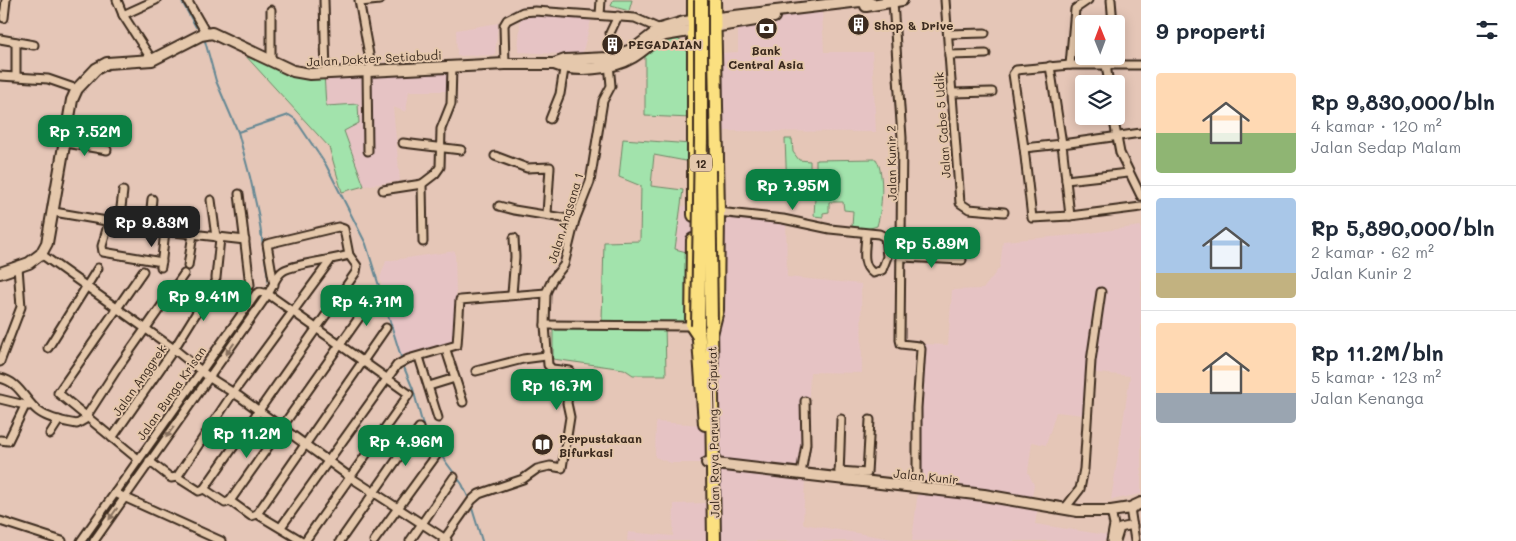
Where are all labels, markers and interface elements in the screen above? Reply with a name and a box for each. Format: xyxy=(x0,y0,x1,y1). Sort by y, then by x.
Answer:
building icon: Shop & Drive xyxy=(846,13,870,37)
north arrow xyxy=(1075,15,1125,65)
map controls xyxy=(1075,15,1125,125)
icon: filters xyxy=(1473,16,1501,44)
bank icon: Bank Central Asia xyxy=(754,17,778,41)
place label: Shop & Drive xyxy=(874,17,954,33)
text: 9 properti xyxy=(1156,17,1266,44)
building icon: PEGADAIAN xyxy=(600,32,624,56)
place label: PEGADAIAN xyxy=(628,36,702,52)
place label: Bank Central Asia xyxy=(728,42,804,72)
street label: Jalan Dokter Setiabudi xyxy=(306,46,442,70)
street label: Jalan Cabe 5 Udik xyxy=(930,71,954,179)
button: layers xyxy=(1075,75,1125,125)
text: Rp 9,830,000/bln xyxy=(1311,88,1495,115)
icon: home xyxy=(1196,93,1256,153)
pin: Rp 7.52M xyxy=(33,114,137,157)
text: 4 kamar · 120 m² xyxy=(1311,115,1442,136)
text: Rp 7.52M xyxy=(49,120,121,141)
street label: Jalan Kunir 2 xyxy=(882,125,900,201)
text: Jalan Sedap Malam xyxy=(1311,136,1461,157)
road number: 12 xyxy=(690,154,712,172)
pin: Rp 7.95M xyxy=(741,168,845,211)
street label: Jalan Angsana 1 xyxy=(544,171,586,265)
text: Rp 7.95M xyxy=(757,174,829,195)
pin: Rp 9.83M xyxy=(100,206,204,248)
text: Rp 9.83M xyxy=(115,211,189,232)
text: Rp 5,890,000/bln xyxy=(1311,214,1494,241)
icon: home xyxy=(1196,218,1256,278)
pin: Rp 5.89M xyxy=(880,226,984,269)
text: Rp 5.89M xyxy=(895,232,969,253)
text: 2 kamar · 62 m² xyxy=(1311,241,1434,262)
text: Jalan Kunir 2 xyxy=(1311,262,1412,283)
pin: Rp 9.41M xyxy=(152,280,256,322)
pin: Rp 4.71M xyxy=(315,284,419,327)
text: Rp 9.41M xyxy=(168,285,240,306)
text: Rp 4.71M xyxy=(332,290,402,311)
text: Rp 11.2M/bln xyxy=(1311,339,1443,366)
street label: Jalan Anggrek xyxy=(108,341,170,419)
one-way arrow xyxy=(225,342,235,356)
street label: Jalan Bunga Krisan xyxy=(133,343,209,443)
icon: home xyxy=(1196,343,1256,403)
street label: Jalan Raya Parung—Ciputat xyxy=(704,346,722,518)
text: 5 kamar · 123 m² xyxy=(1311,366,1441,387)
pin: Rp 16.7M xyxy=(505,368,609,411)
text: Rp 16.7M xyxy=(522,374,592,395)
text: Jalan Kenanga xyxy=(1311,387,1424,408)
pin: Rp 11.2M xyxy=(195,416,299,459)
text: Rp 11.2M xyxy=(213,422,281,443)
pin: Rp 4.96M xyxy=(354,424,458,467)
one-way arrow xyxy=(166,425,176,438)
text: Rp 4.96M xyxy=(369,430,443,451)
place label: Perpustakaan Bifurkasi xyxy=(559,430,642,460)
library icon: Perpustakaan Bifurkasi xyxy=(531,433,555,457)
street label: Jalan Kunir xyxy=(893,465,959,487)
one-way arrow xyxy=(108,507,118,521)

